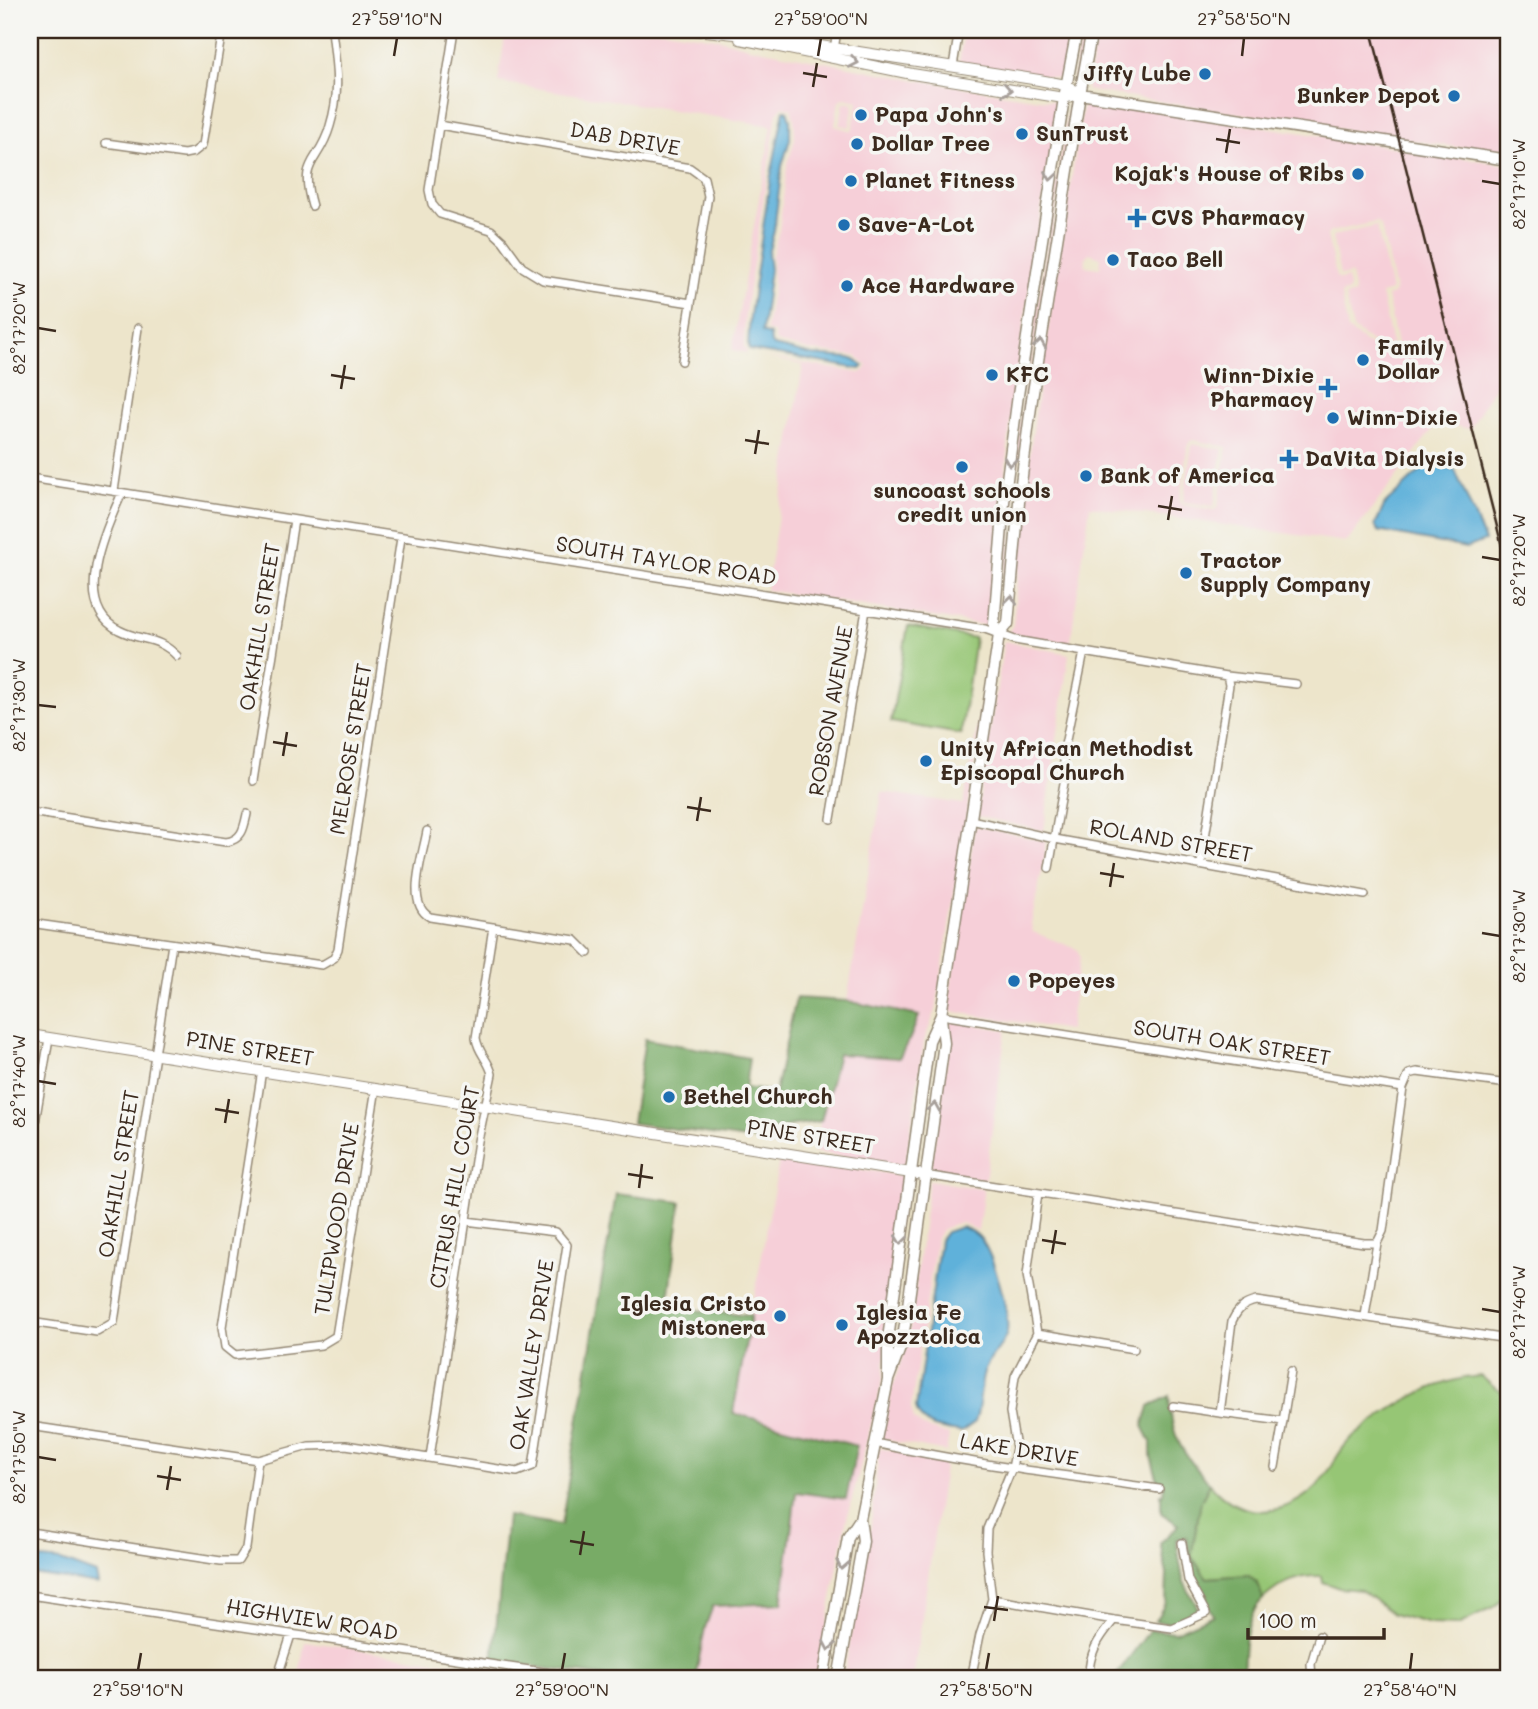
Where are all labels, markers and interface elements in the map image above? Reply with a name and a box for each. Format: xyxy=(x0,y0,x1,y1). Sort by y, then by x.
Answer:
text: 27°59'10"N xyxy=(352,6,442,30)
text: 27°59'00"N xyxy=(774,6,868,30)
text: 27°58'50"N xyxy=(1197,6,1291,30)
one-way arrow xyxy=(848,54,860,69)
place label: Jiffy Lube xyxy=(1083,59,1191,87)
marker: Jiffy Lube xyxy=(1197,66,1213,82)
place label: Bunker Depot xyxy=(1297,81,1440,108)
one-way arrow xyxy=(1001,82,1013,97)
marker: Bunker Depot xyxy=(1446,88,1462,104)
place label: Papa John's xyxy=(875,100,1003,127)
marker: Papa John's xyxy=(853,107,869,123)
street label: DAB DRIVE xyxy=(568,115,682,160)
place label: SunTrust xyxy=(1036,119,1129,146)
marker: SunTrust xyxy=(1014,126,1030,142)
place label: Dollar Tree xyxy=(871,129,990,156)
marker: Dollar Tree xyxy=(849,136,865,152)
text: 82°17'10"W xyxy=(1506,138,1530,230)
place label: Kojak's House of Ribs xyxy=(1114,159,1344,186)
place label: Planet Fitness xyxy=(865,166,1015,193)
marker: Kojak's House of Ribs xyxy=(1350,166,1366,182)
one-way arrow xyxy=(1044,170,1059,182)
marker: Planet Fitness xyxy=(843,173,859,189)
place label: CVS Pharmacy xyxy=(1151,203,1305,231)
place label: Save-A-Lot xyxy=(858,210,975,237)
marker: CVS Pharmacy xyxy=(1129,210,1145,226)
marker: Save-A-Lot xyxy=(836,217,852,233)
place label: Taco Bell xyxy=(1127,245,1223,272)
marker: Taco Bell xyxy=(1105,252,1121,268)
place label: Ace Hardware xyxy=(861,271,1015,298)
marker: Ace Hardware xyxy=(839,278,855,294)
text: 82°17'20"W xyxy=(6,281,30,375)
place label: Family Dollar xyxy=(1377,333,1444,384)
one-way arrow xyxy=(1032,338,1047,350)
marker: Family Dollar xyxy=(1355,352,1371,368)
place label: KFC xyxy=(1006,360,1049,387)
place label: Winn-Dixie Pharmacy xyxy=(1203,361,1314,413)
marker: KFC xyxy=(984,367,1000,383)
marker: Winn-Dixie Pharmacy xyxy=(1320,380,1336,396)
place label: Winn-Dixie xyxy=(1347,403,1458,430)
marker: Winn-Dixie xyxy=(1325,410,1341,426)
place label: DaVita Dialysis xyxy=(1305,444,1464,472)
marker: DaVita Dialysis xyxy=(1279,449,1299,469)
one-way arrow xyxy=(1002,457,1017,468)
marker: suncoast schools credit union xyxy=(954,459,970,475)
place label: Bank of America xyxy=(1100,461,1275,488)
marker: Bank of America xyxy=(1078,468,1094,484)
place label: suncoast schools credit union xyxy=(873,476,1051,527)
text: 82°17'20"W xyxy=(1506,513,1530,607)
street label: SOUTH TAYLOR ROAD xyxy=(554,529,778,590)
street label: OAKHILL STREET xyxy=(232,541,285,713)
place label: Tractor Supply Company xyxy=(1200,546,1371,598)
marker: Tractor Supply Company xyxy=(1178,565,1194,581)
one-way arrow xyxy=(1004,594,1019,605)
street label: ROBSON AVENUE xyxy=(801,624,858,798)
text: 82°17'30"W xyxy=(6,658,30,752)
street label: MELROSE STREET xyxy=(323,661,376,836)
place label: Unity African Methodist Episcopal Church xyxy=(940,734,1193,785)
marker: Unity African Methodist Episcopal Church xyxy=(918,753,934,769)
street label: ROLAND STREET xyxy=(1088,812,1255,867)
text: 82°17'30"W xyxy=(1506,889,1530,983)
place label: Popeyes xyxy=(1028,966,1115,994)
marker: Popeyes xyxy=(1006,973,1022,989)
street label: SOUTH OAK STREET xyxy=(1132,1013,1333,1070)
street label: PINE STREET xyxy=(184,1024,316,1071)
text: 82°17'40"W xyxy=(6,1034,30,1128)
place label: Bethel Church xyxy=(683,1082,832,1109)
street label: CITRUS HILL COURT xyxy=(422,1083,485,1290)
street label: OAKHILL STREET xyxy=(91,1088,144,1260)
marker: Bethel Church xyxy=(661,1089,677,1105)
one-way arrow xyxy=(927,1101,942,1113)
street label: PINE STREET xyxy=(745,1112,877,1159)
street label: TULIPWOOD DRIVE xyxy=(307,1121,364,1317)
one-way arrow xyxy=(894,1234,909,1246)
street label: OAK VALLEY DRIVE xyxy=(502,1257,559,1452)
text: 82°17'40"W xyxy=(1506,1265,1530,1359)
place label: Iglesia Cristo Mistonera xyxy=(620,1289,766,1340)
place label: Iglesia Fe Apozztolica xyxy=(856,1298,981,1349)
marker: Iglesia Cristo Mistonera xyxy=(772,1308,788,1324)
marker: Iglesia Fe Apozztolica xyxy=(834,1317,850,1333)
text: 82°17'50"W xyxy=(6,1410,30,1504)
street label: LAKE DRIVE xyxy=(958,1426,1080,1471)
one-way arrow xyxy=(836,1559,851,1571)
street label: HIGHVIEW ROAD xyxy=(224,1592,400,1645)
scale bar xyxy=(1248,1597,1384,1641)
text: 100 m xyxy=(1258,1606,1317,1633)
one-way arrow xyxy=(822,1640,837,1652)
text: 27°59'10"N xyxy=(93,1677,183,1701)
text: 27°59'00"N xyxy=(515,1677,609,1701)
text: 27°58'50"N xyxy=(939,1677,1033,1701)
text: 27°58'40"N xyxy=(1363,1677,1457,1701)

